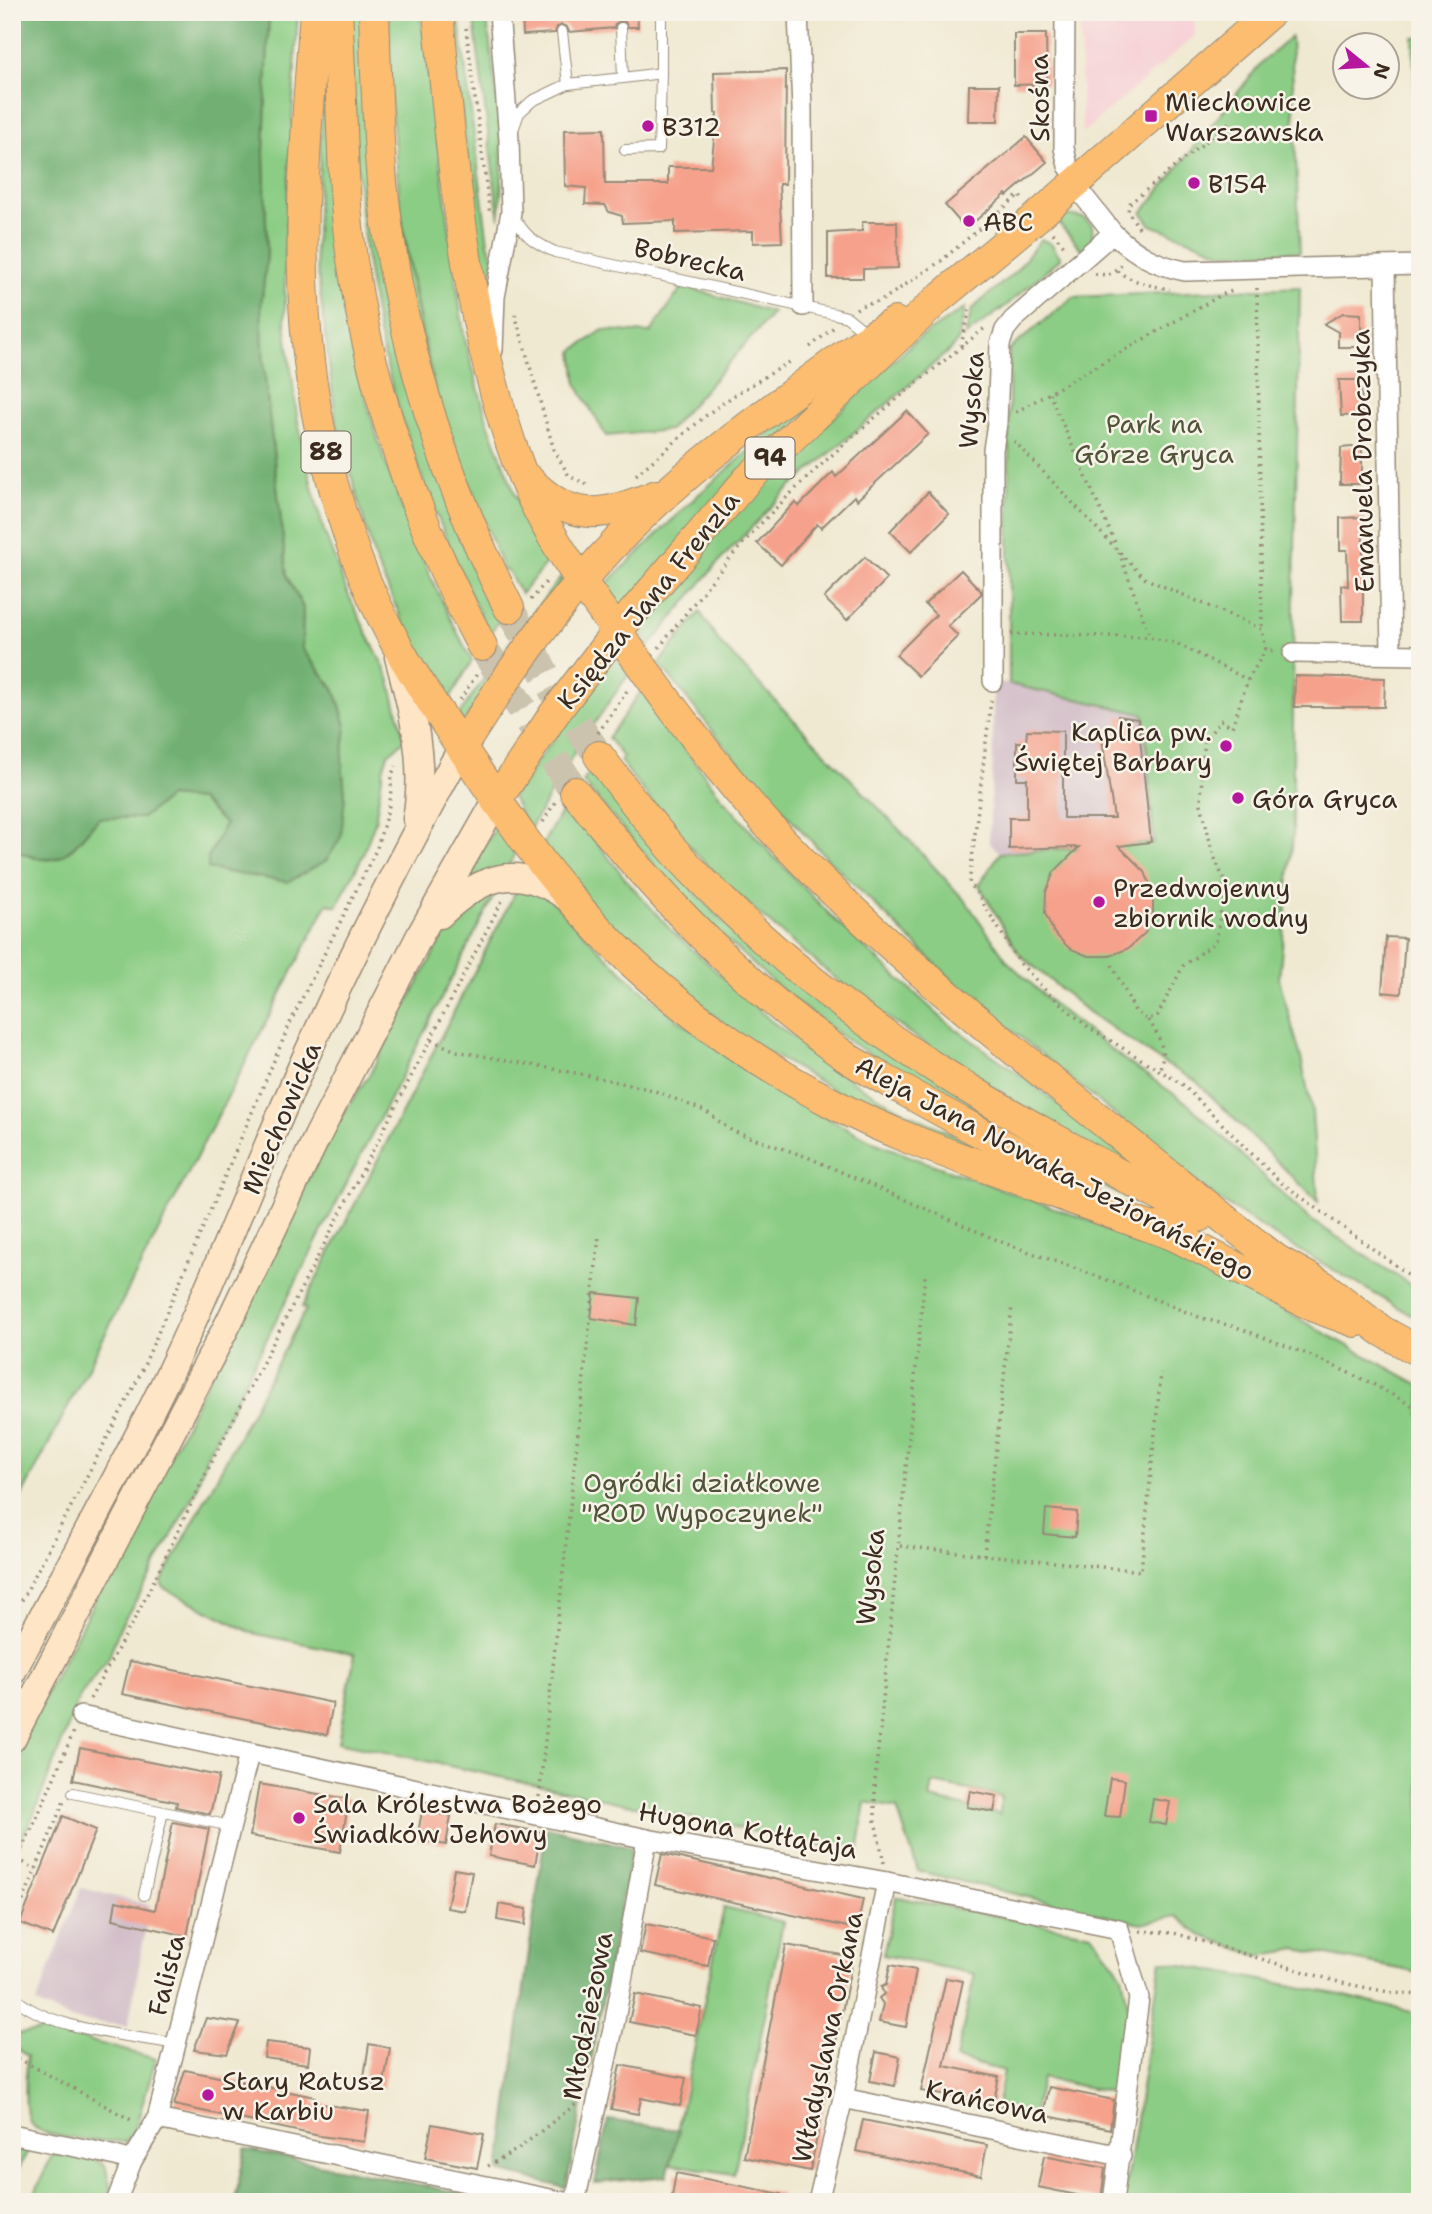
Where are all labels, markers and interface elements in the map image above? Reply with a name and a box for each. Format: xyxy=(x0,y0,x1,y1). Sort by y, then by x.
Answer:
north arrow xyxy=(1330,32,1400,102)
street label: Skośna xyxy=(1021,54,1057,142)
text: N xyxy=(1367,60,1396,82)
place label: Miechowice Warszawska xyxy=(1165,84,1324,149)
marker: Miechowice Warszawska xyxy=(1143,108,1159,124)
place label: B312 xyxy=(662,109,721,144)
marker: B312 xyxy=(640,118,656,134)
place label: B154 xyxy=(1208,166,1267,201)
marker: B154 xyxy=(1186,175,1202,191)
place label: ABC xyxy=(983,204,1033,239)
marker: ABC xyxy=(961,213,977,229)
street label: Bobrecka xyxy=(630,229,750,289)
street label: Emanuela Drobczyka xyxy=(1342,329,1382,593)
street label: Wysoka xyxy=(950,350,992,450)
park label: Park na Górze Gryca xyxy=(1074,406,1234,471)
road number: 88 xyxy=(302,432,350,472)
road number: 94 xyxy=(746,438,794,478)
street label: Księdza Jana Frenzla xyxy=(549,483,747,717)
place label: Kaplica pw. Świętej Barbary xyxy=(1014,714,1212,779)
marker: Kaplica pw. Świętej Barbary xyxy=(1218,738,1234,754)
place label: Góra Gryca xyxy=(1252,781,1398,816)
marker: Góra Gryca xyxy=(1230,790,1246,806)
place label: Przedwojenny zbiornik wodny xyxy=(1113,870,1309,935)
marker: Przedwojenny zbiornik wodny xyxy=(1091,894,1107,910)
street label: Miechowicka xyxy=(233,1036,329,1200)
street label: Aleja Jana Nowaka-Jeziorańskiego xyxy=(849,1048,1261,1288)
park label: Ogródki działkowe "ROD Wypoczynek" xyxy=(581,1465,823,1530)
street label: Wysoka xyxy=(848,1527,892,1627)
place label: Sala Królestwa Bożego Świadków Jehowy xyxy=(313,1786,602,1851)
street label: Hugona Kołłątaja xyxy=(636,1794,860,1866)
marker: Sala Królestwa Bożego Świadków Jehowy xyxy=(291,1810,307,1826)
street label: Władyslawa Orkana xyxy=(783,1908,871,2166)
street label: Młodzieżowa xyxy=(554,1929,620,2103)
street label: Falista xyxy=(139,1930,193,2020)
place label: Stary Ratusz w Karbiu xyxy=(222,2063,385,2128)
street label: Krańcowa xyxy=(922,2071,1052,2131)
marker: Stary Ratusz w Karbiu xyxy=(200,2087,216,2103)

